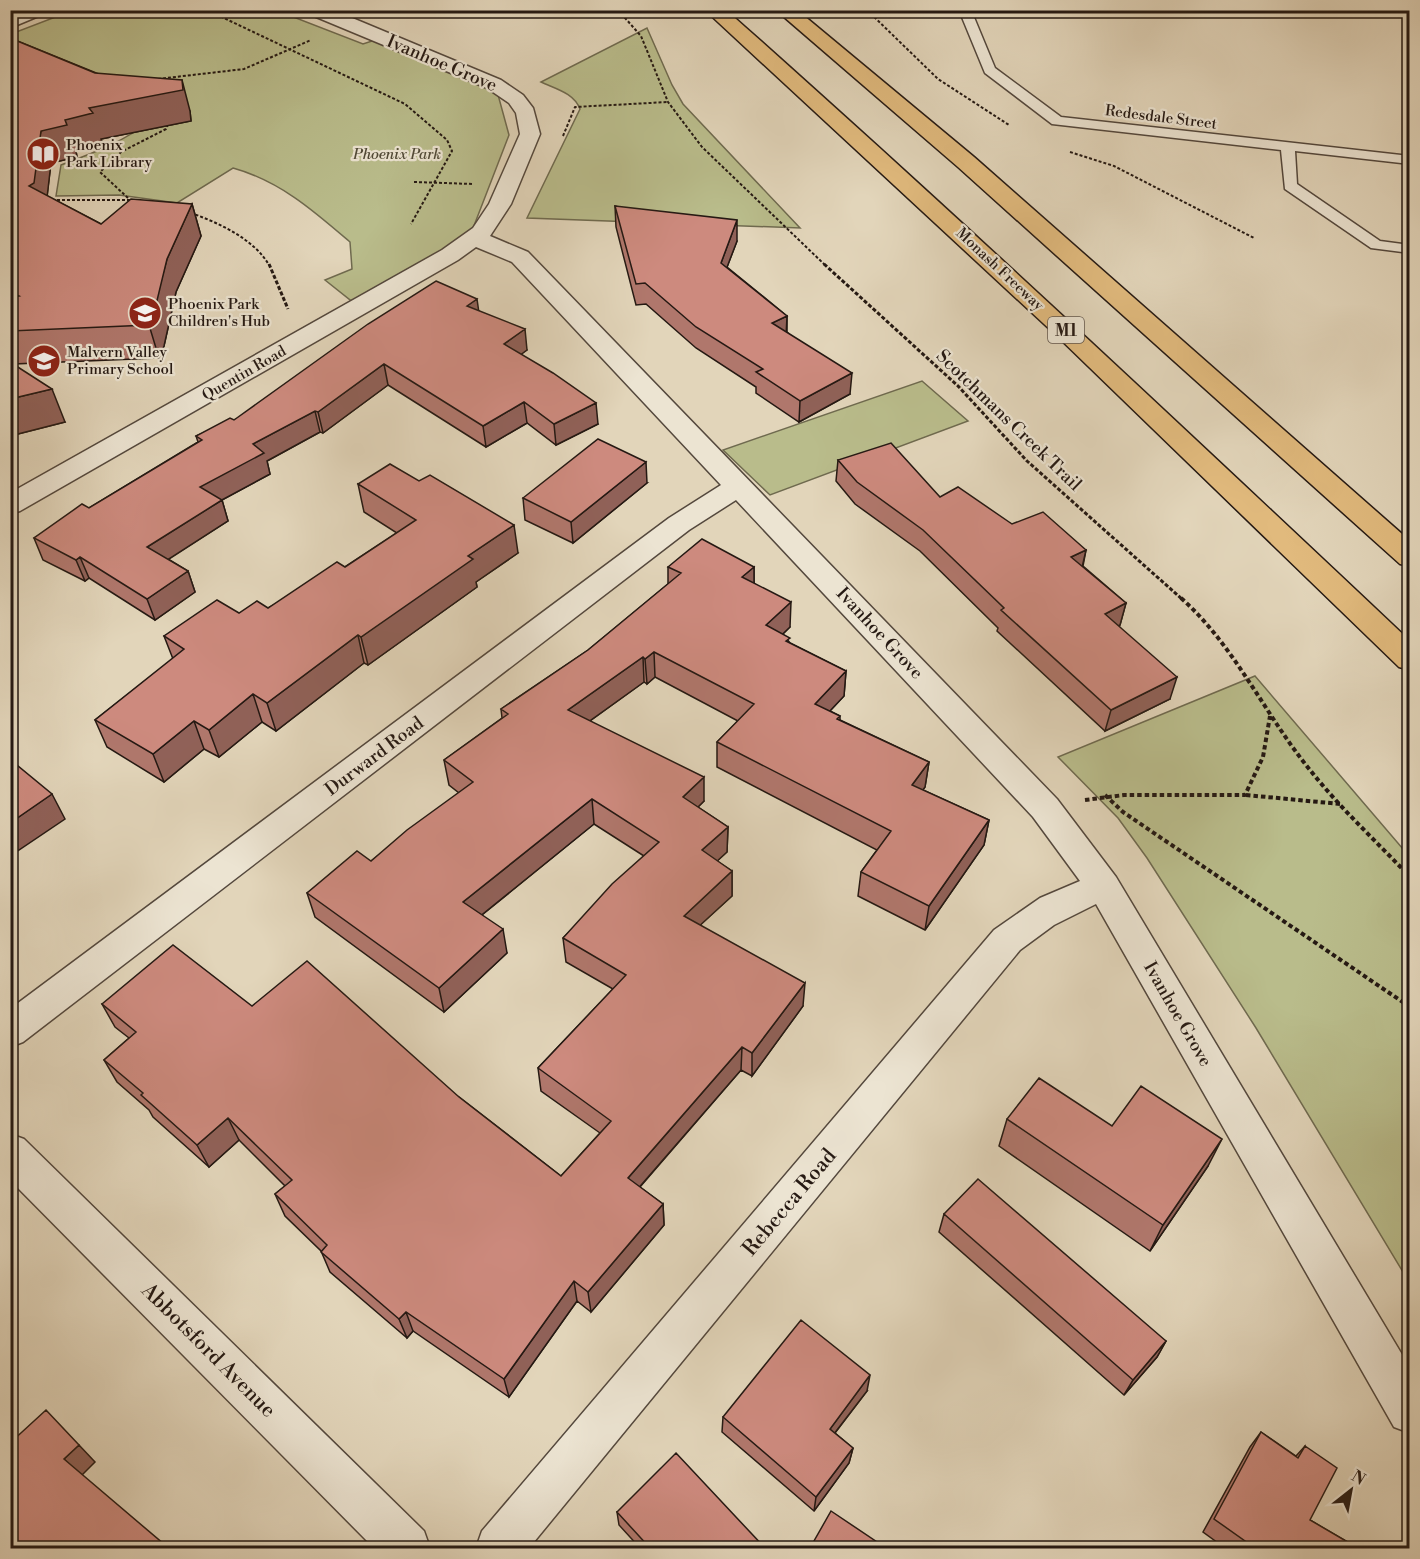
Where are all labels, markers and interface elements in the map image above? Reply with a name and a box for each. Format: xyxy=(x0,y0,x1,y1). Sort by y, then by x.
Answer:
street label: Ivanhoe Grove xyxy=(383,30,500,97)
street label: Redesdale Street xyxy=(1104,101,1219,134)
library icon: Phoenix Park Library xyxy=(25,136,61,172)
place label: Phoenix Park Library xyxy=(66,136,153,172)
park label: Phoenix Park xyxy=(352,145,441,164)
street label: Monash Freeway xyxy=(952,224,1048,315)
school or university icon: Phoenix Park Children's Hub xyxy=(127,295,163,331)
place label: Phoenix Park Children's Hub xyxy=(168,295,270,331)
road number: M1 xyxy=(1048,317,1084,343)
street label: Quentin Road xyxy=(199,341,290,405)
school or university icon: Malvern Valley Primary School xyxy=(26,343,62,379)
place label: Malvern Valley Primary School xyxy=(67,343,174,379)
street label: Scotchmans Creek Trail xyxy=(931,345,1087,496)
street label: Ivanhoe Grove xyxy=(831,583,928,684)
street label: Durward Road xyxy=(320,711,429,801)
street label: Ivanhoe Grove xyxy=(1138,958,1217,1071)
street label: Rebecca Road xyxy=(737,1144,842,1262)
street label: Abbotsford Avenue xyxy=(135,1277,281,1423)
north arrow xyxy=(1321,1460,1381,1520)
text: N xyxy=(1348,1466,1369,1490)

